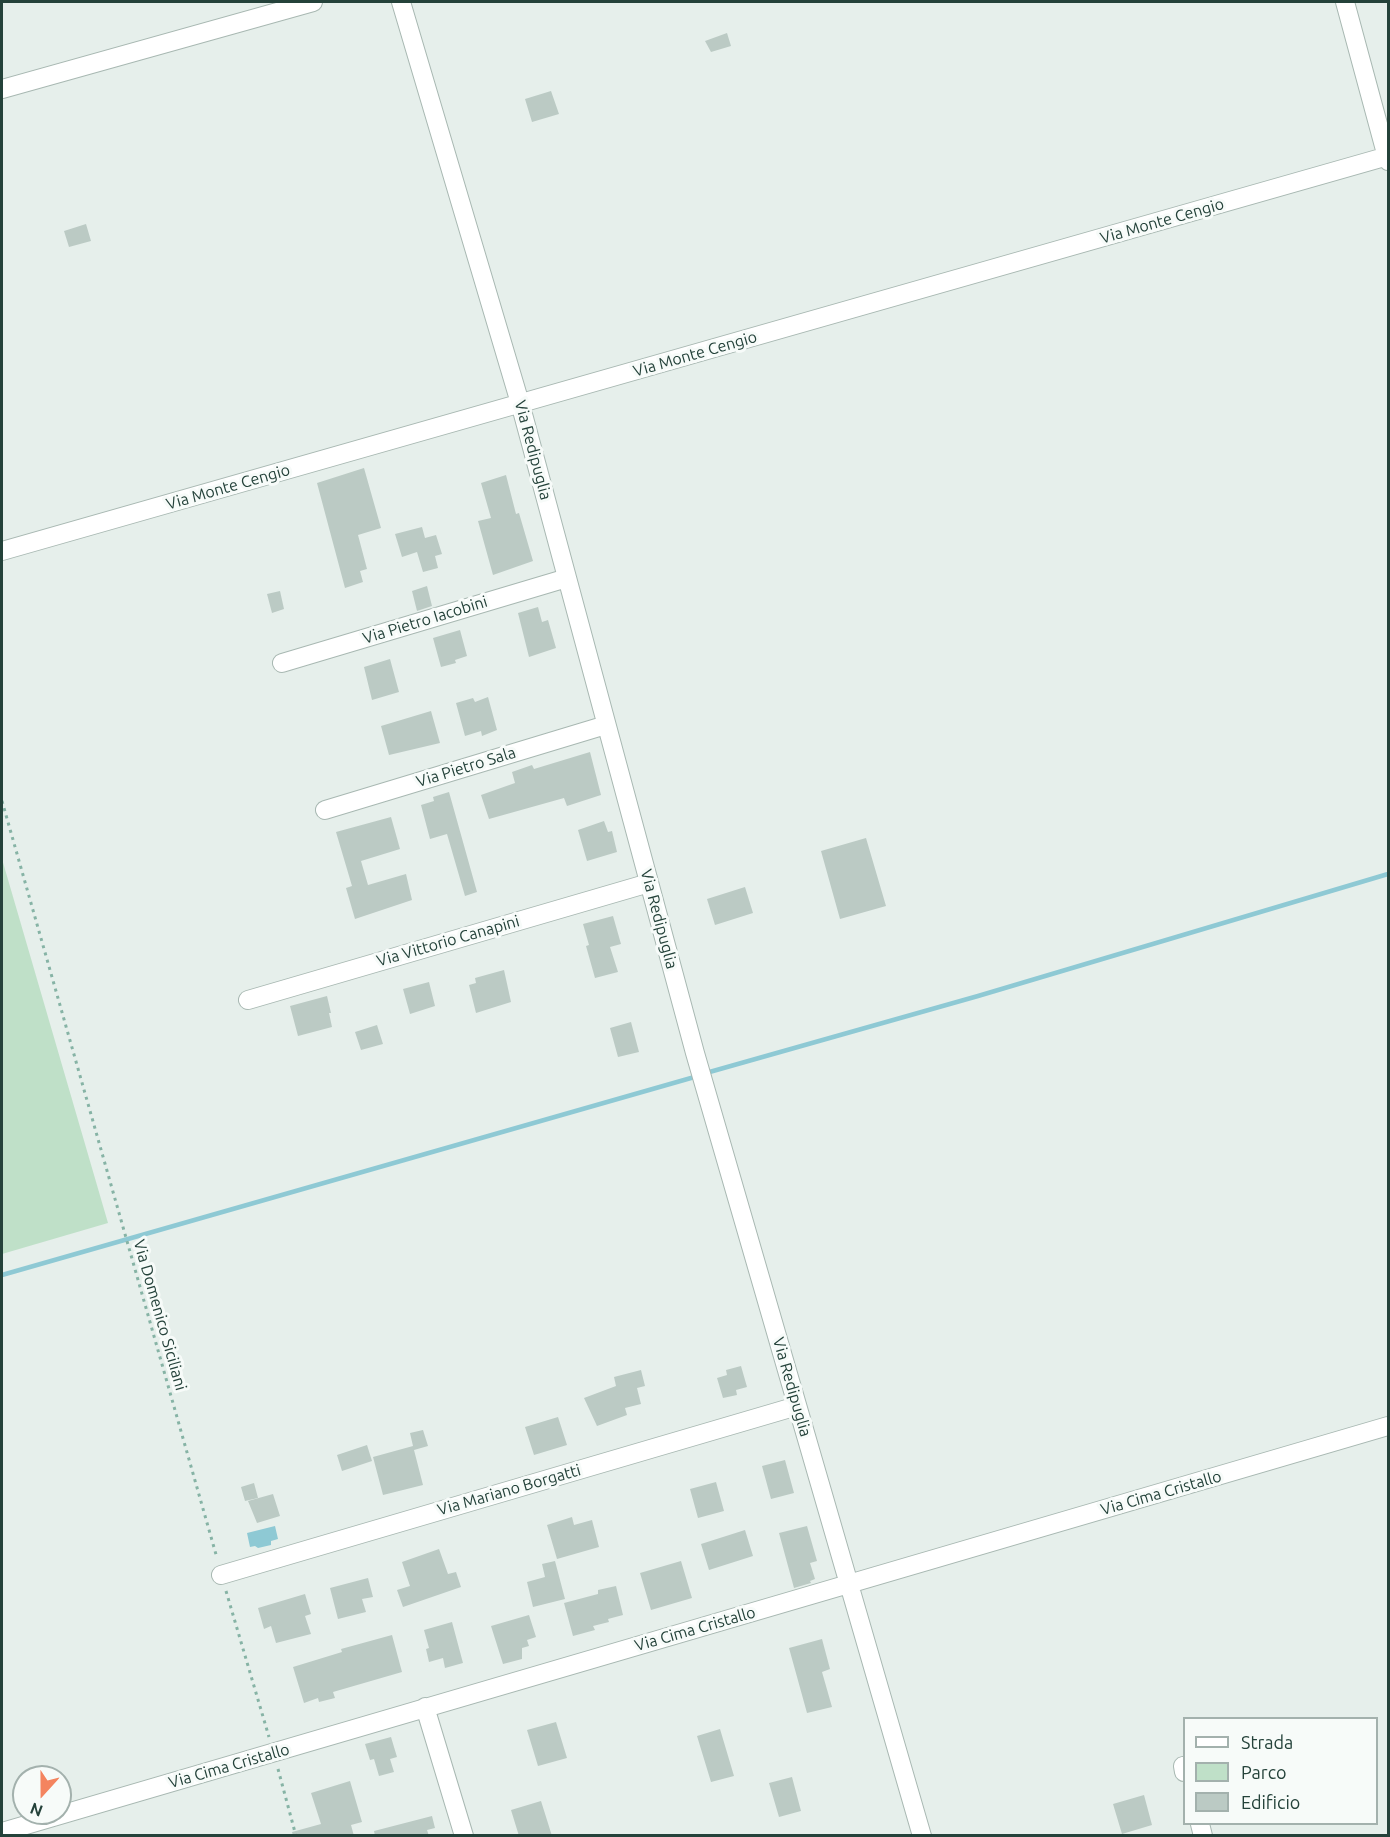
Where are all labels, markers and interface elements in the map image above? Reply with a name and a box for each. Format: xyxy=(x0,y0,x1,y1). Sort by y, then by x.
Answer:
street label: Via Monte Cengio xyxy=(1098,194,1226,248)
street label: Via Monte Cengio xyxy=(631,327,759,381)
street label: Via Redipuglia xyxy=(510,398,556,502)
street label: Via Monte Cengio xyxy=(164,460,292,514)
street label: Via Pietro Iacobini xyxy=(360,592,490,648)
street label: Via Pietro Sala xyxy=(414,743,518,791)
street label: Via Redipuglia xyxy=(636,867,682,971)
street label: Via Vittorio Canapini xyxy=(374,911,522,971)
street label: Via Domenico Siciliani xyxy=(129,1237,191,1393)
street label: Via Redipuglia xyxy=(769,1335,815,1439)
street label: Via Mariano Borgatti xyxy=(435,1460,583,1520)
street label: Via Cima Cristallo xyxy=(1098,1467,1224,1519)
street label: Via Cima Cristallo xyxy=(632,1603,758,1655)
legend xyxy=(1183,1717,1378,1825)
text: Strada xyxy=(1241,1732,1293,1752)
street label: Via Cima Cristallo xyxy=(166,1740,292,1792)
text: Parco xyxy=(1241,1762,1287,1782)
north arrow xyxy=(12,1765,72,1825)
text: Edificio xyxy=(1241,1792,1300,1812)
text: N xyxy=(27,1799,45,1820)

